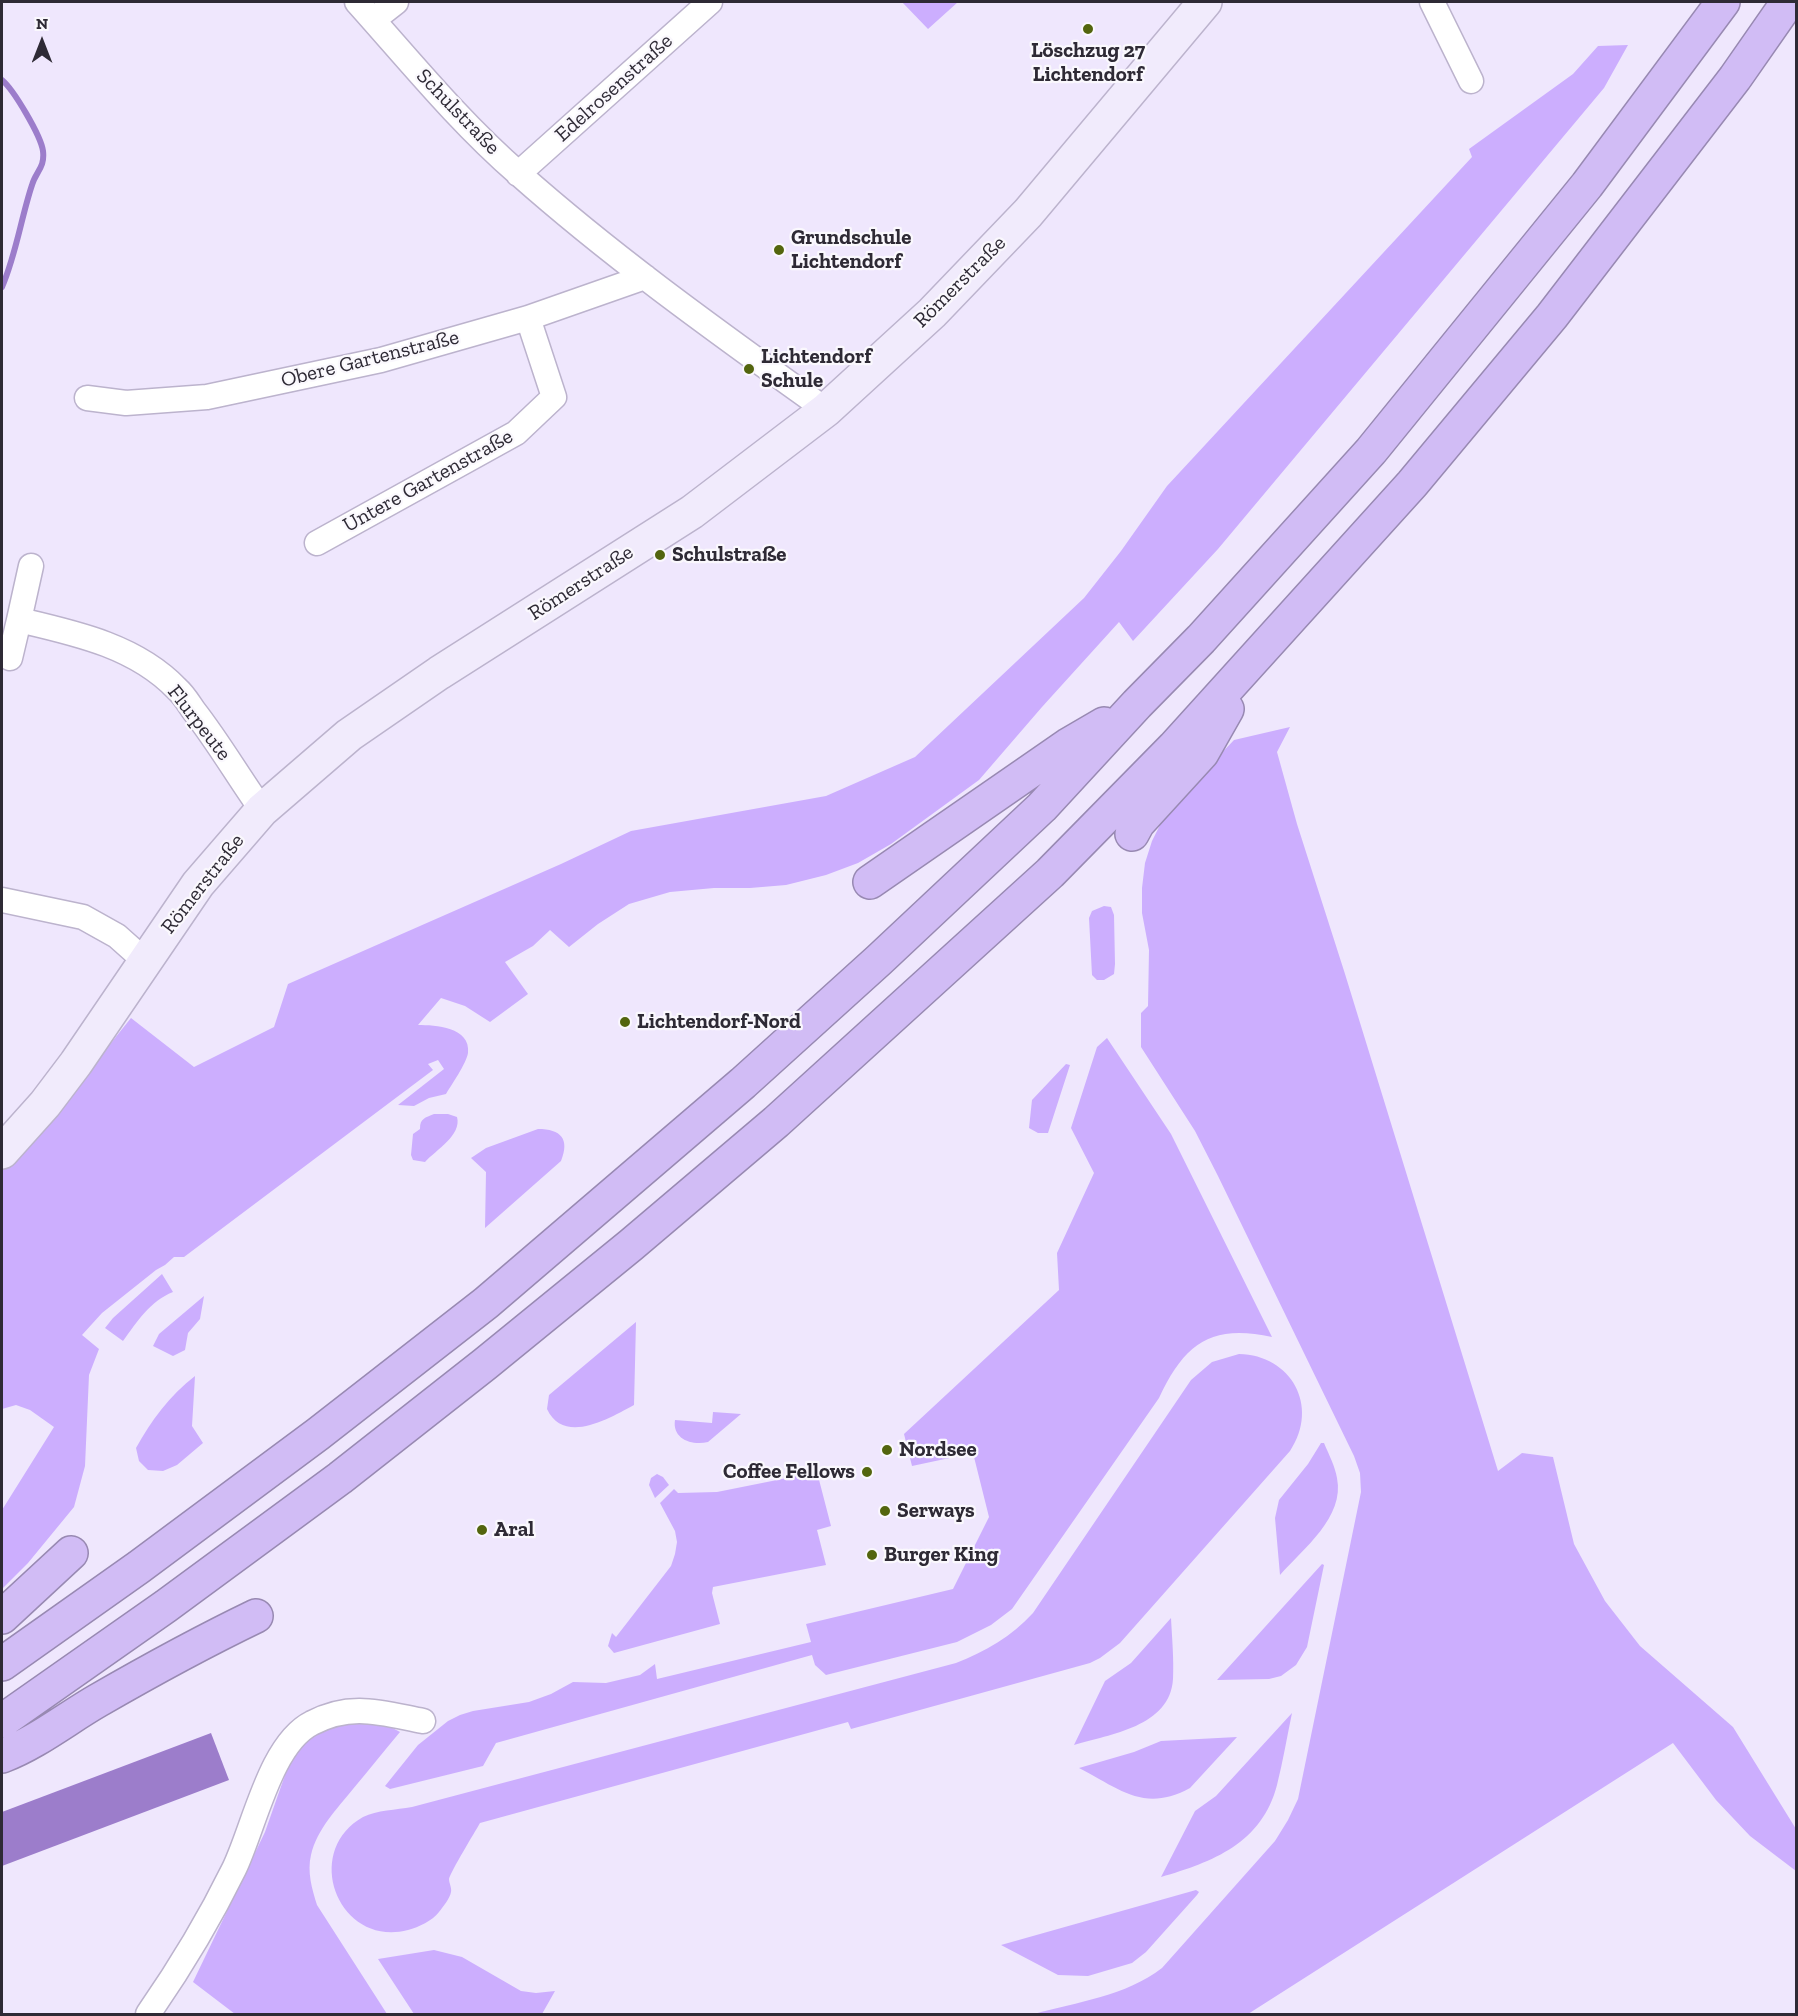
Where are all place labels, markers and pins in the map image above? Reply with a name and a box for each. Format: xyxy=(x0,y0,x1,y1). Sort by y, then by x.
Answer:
marker: Löschzug 27 Lichtendorf xyxy=(1081,22,1095,36)
place label: Löschzug 27 Lichtendorf xyxy=(1031,38,1145,88)
place label: Grundschule Lichtendorf xyxy=(791,225,911,275)
marker: Grundschule Lichtendorf xyxy=(772,243,786,257)
place label: Lichtendorf Schule xyxy=(761,344,871,394)
marker: Lichtendorf Schule xyxy=(742,362,756,376)
place label: Schulstraße xyxy=(672,542,786,568)
marker: Schulstraße xyxy=(653,548,667,562)
place label: Lichtendorf-Nord xyxy=(637,1009,801,1035)
marker: Lichtendorf-Nord xyxy=(618,1015,632,1029)
place label: Nordsee xyxy=(899,1437,977,1463)
marker: Nordsee xyxy=(880,1443,894,1457)
place label: Coffee Fellows xyxy=(723,1459,855,1485)
marker: Coffee Fellows xyxy=(860,1465,874,1479)
place label: Serways xyxy=(897,1498,975,1524)
marker: Serways xyxy=(878,1504,892,1518)
place label: Aral xyxy=(494,1517,534,1543)
marker: Aral xyxy=(475,1523,489,1537)
place label: Burger King xyxy=(884,1542,999,1568)
marker: Burger King xyxy=(865,1548,879,1562)

